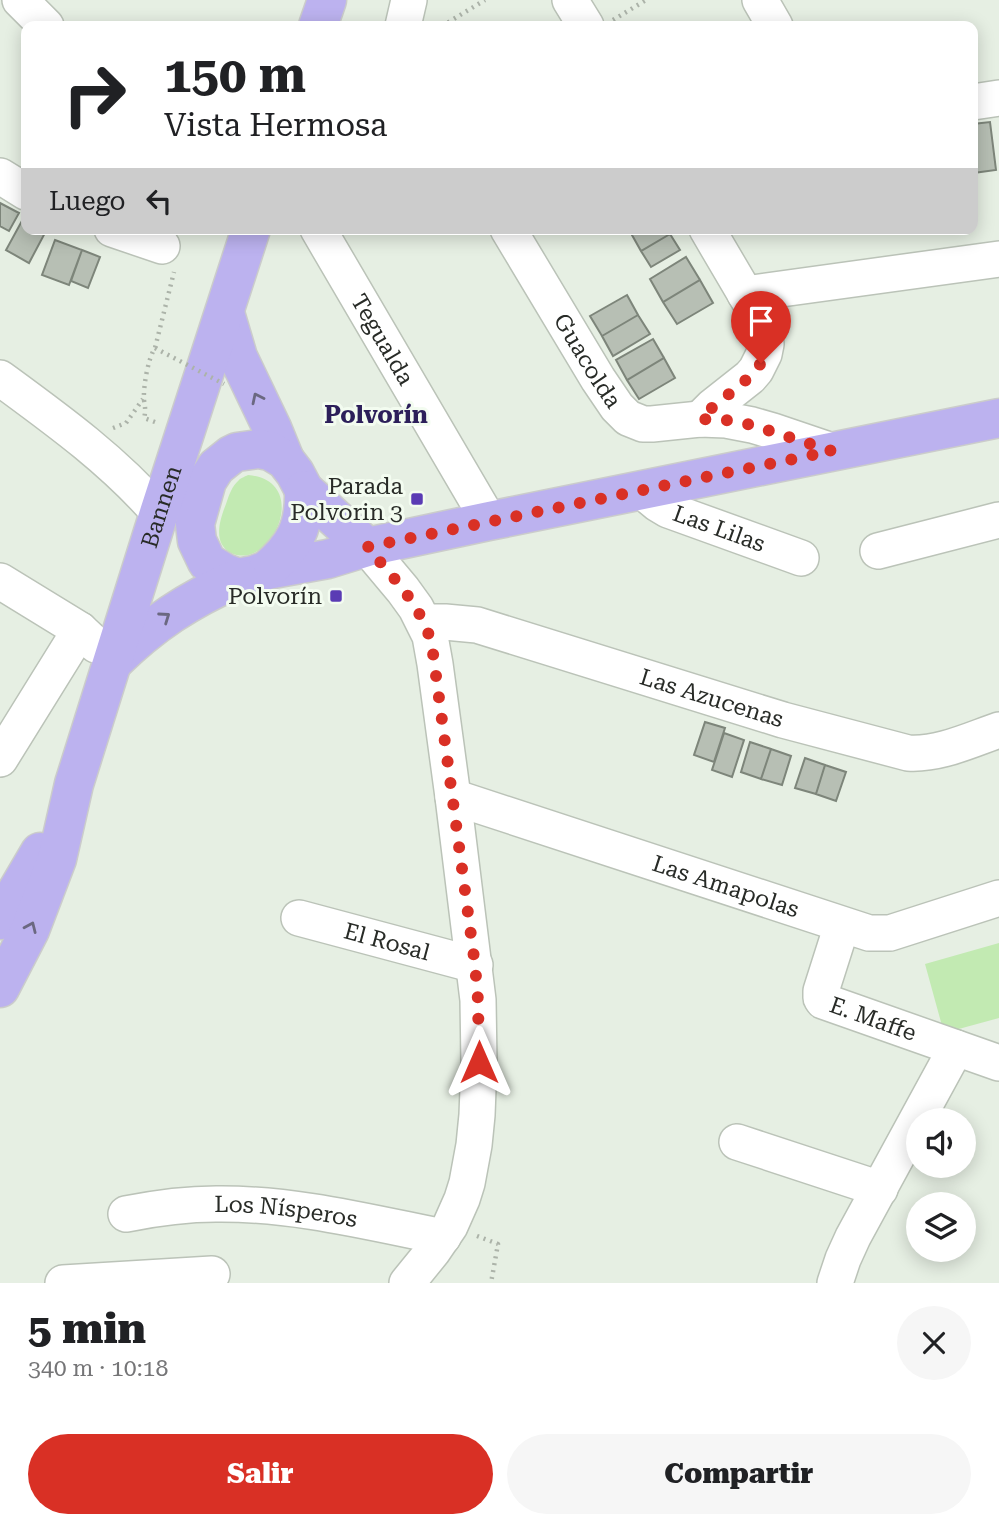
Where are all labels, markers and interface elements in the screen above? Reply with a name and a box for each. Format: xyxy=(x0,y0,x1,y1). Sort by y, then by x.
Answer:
text: 150 m xyxy=(164,47,306,104)
icon: right xyxy=(49,49,140,140)
text: Vista Hermosa xyxy=(164,106,387,144)
icon: left xyxy=(140,182,178,220)
text: Luego xyxy=(49,186,126,216)
street label: Tegualda xyxy=(345,289,420,390)
pin xyxy=(731,291,791,363)
icon: arrive xyxy=(742,302,780,340)
street label: Guacolda xyxy=(548,309,627,414)
one-way arrow xyxy=(252,393,266,405)
district label: Polvorín xyxy=(324,401,428,429)
street label: Bannen xyxy=(136,462,188,551)
place label: Parada Polvorin 3 xyxy=(290,473,404,526)
marker: Parada Polvorin 3 xyxy=(409,491,425,507)
street label: Las Lilas xyxy=(669,500,769,558)
place label: Polvorín xyxy=(228,583,322,610)
marker: Polvorín xyxy=(328,588,344,604)
one-way arrow xyxy=(157,613,170,625)
street label: Las Azucenas xyxy=(637,663,787,733)
street label: Las Amapolas xyxy=(649,850,803,923)
street label: El Rosal xyxy=(341,918,433,966)
one-way arrow xyxy=(23,922,37,934)
street label: E. Maffe xyxy=(826,991,920,1047)
position arrow xyxy=(442,1025,516,1099)
map controls xyxy=(906,1108,976,1262)
button: sound xyxy=(906,1108,976,1178)
street label: Los Nísperos xyxy=(214,1191,360,1233)
button: layers xyxy=(906,1192,976,1262)
text: 5 min xyxy=(28,1304,146,1353)
button: close xyxy=(897,1306,971,1380)
text: 340 m · 10:18 xyxy=(28,1355,168,1382)
button: Salir xyxy=(28,1434,493,1514)
button: Compartir xyxy=(507,1434,971,1514)

